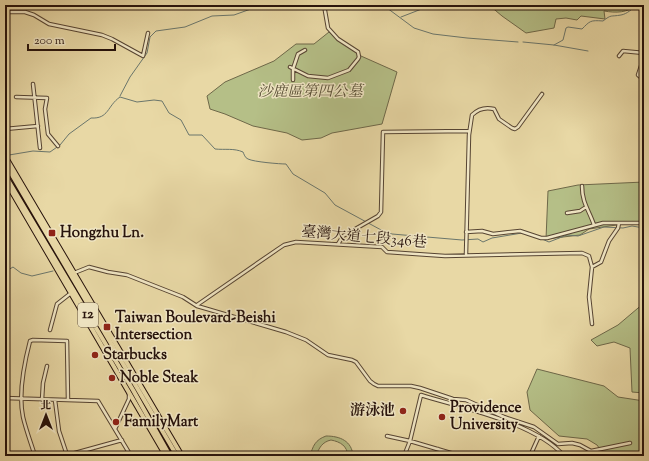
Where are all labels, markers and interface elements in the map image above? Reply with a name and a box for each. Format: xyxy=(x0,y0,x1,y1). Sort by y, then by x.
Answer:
scale bar xyxy=(28,26,115,52)
text: 200 m xyxy=(34,32,65,50)
park label: 沙鹿區第四公墓 xyxy=(257,82,365,103)
street label: 臺灣大道七段346巷 xyxy=(300,222,428,254)
place label: Hongzhu Ln. xyxy=(60,223,144,244)
marker: Hongzhu Ln. xyxy=(47,228,57,238)
road number: 12 xyxy=(78,303,98,327)
place label: Taiwan Boulevard-Beishi Intersection xyxy=(115,308,277,346)
marker: Taiwan Boulevard-Beishi Intersection xyxy=(102,322,112,332)
place label: Starbucks xyxy=(103,345,167,366)
marker: Starbucks xyxy=(90,350,100,360)
place label: Noble Steak xyxy=(120,368,199,389)
marker: Noble Steak xyxy=(107,373,117,383)
north arrow xyxy=(26,395,66,435)
text: 北 xyxy=(41,398,52,414)
place label: Providence University xyxy=(450,398,521,436)
place label: 游泳池 xyxy=(350,401,395,422)
marker: 游泳池 xyxy=(398,406,408,416)
place label: FamilyMart xyxy=(124,412,199,433)
marker: Providence University xyxy=(437,412,447,422)
marker: FamilyMart xyxy=(111,417,121,427)

